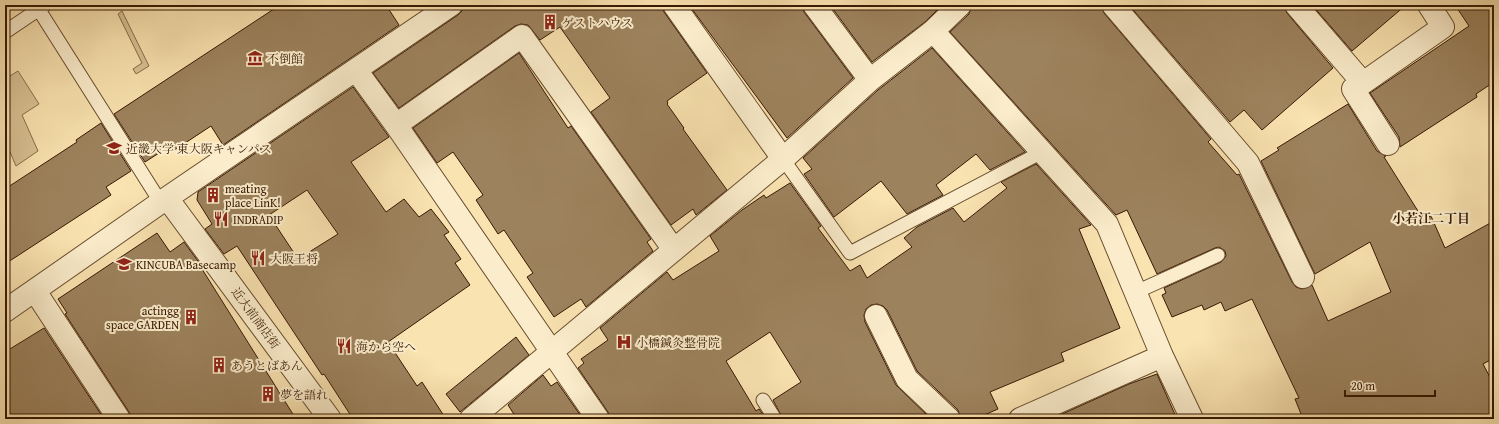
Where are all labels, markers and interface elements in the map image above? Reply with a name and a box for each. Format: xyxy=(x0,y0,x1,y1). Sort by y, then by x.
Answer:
building icon: ゲストハウス xyxy=(541,13,559,31)
place label: ゲストハウス xyxy=(562,14,633,31)
museum icon: 不倒館 xyxy=(246,49,264,67)
place label: 不倒館 xyxy=(267,50,303,67)
school or university icon: 近畿大学 東大阪キャンパス xyxy=(105,139,123,157)
place label: 近畿大学 東大阪キャンパス xyxy=(126,140,272,157)
place label: meating place LinK! xyxy=(225,180,281,211)
building icon: meating place LinK! xyxy=(204,186,222,204)
district label: 小若江二丁目 xyxy=(1392,209,1470,228)
restaurant icon: INDRADIP xyxy=(212,210,230,228)
place label: INDRADIP xyxy=(233,211,283,228)
restaurant icon: 大阪王将 xyxy=(249,249,267,267)
place label: 大阪王将 xyxy=(270,250,318,267)
school or university icon: KINCUBA Basecamp xyxy=(115,255,133,273)
place label: KINCUBA Basecamp xyxy=(136,256,236,273)
street label: 近大前商店街 xyxy=(228,284,285,353)
place label: actingg space GARDEN xyxy=(106,302,179,333)
building icon: actingg space GARDEN xyxy=(182,308,200,326)
hospital icon: 小橋鍼灸整骨院 xyxy=(615,333,633,351)
place label: 小橋鍼灸整骨院 xyxy=(636,334,720,351)
restaurant icon: 海から空へ xyxy=(335,337,353,355)
place label: 海から空へ xyxy=(356,338,416,355)
building icon: あうとばあん xyxy=(210,356,228,374)
place label: あうとばあん xyxy=(231,357,303,374)
scale bar xyxy=(1345,372,1435,398)
text: 20 m xyxy=(1351,377,1375,394)
building icon: 夢を語れ xyxy=(259,385,277,403)
place label: 夢を語れ xyxy=(280,386,328,403)

